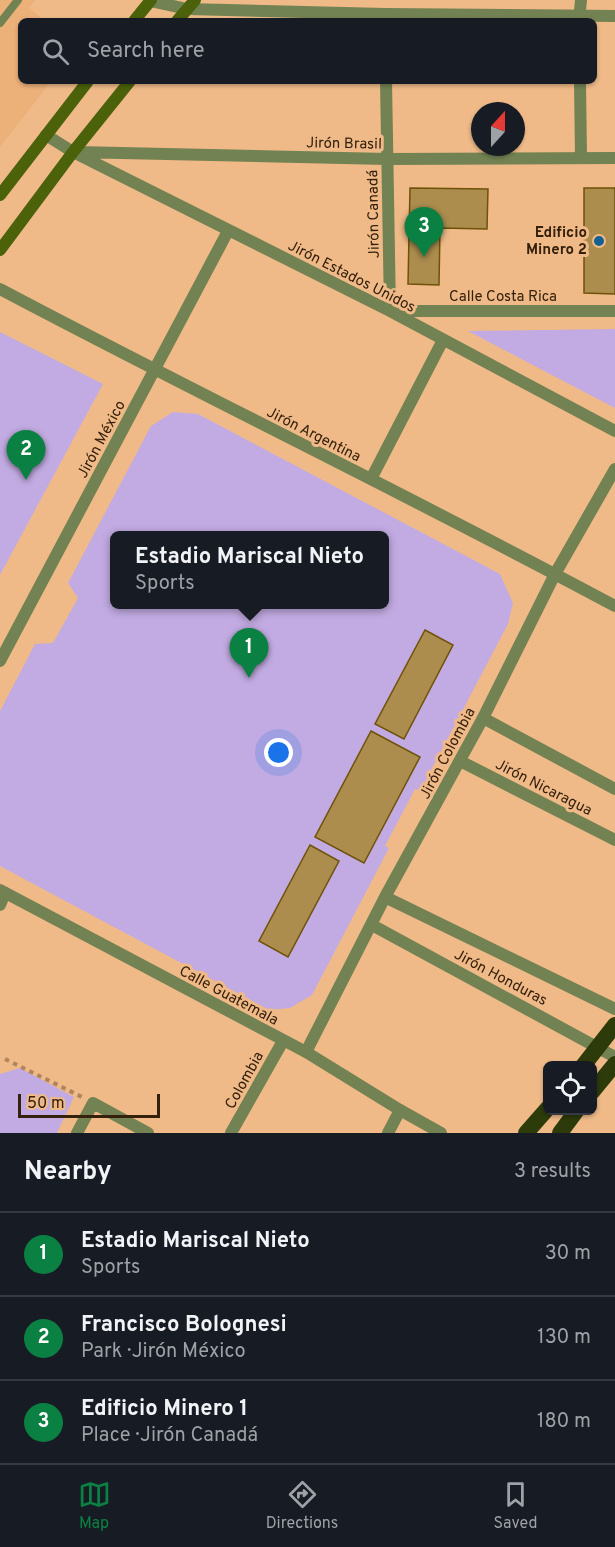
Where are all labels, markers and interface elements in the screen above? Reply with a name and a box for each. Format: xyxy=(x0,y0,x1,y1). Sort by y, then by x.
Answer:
search box xyxy=(18,18,597,84)
icon: search xyxy=(39,35,72,68)
text: Search here xyxy=(87,38,205,65)
north arrow xyxy=(471,102,525,156)
street label: Jirón Brasil xyxy=(306,134,382,155)
street label: Jirón Canadá xyxy=(364,169,385,258)
pin: 3 xyxy=(404,208,444,257)
place label: Edificio Minero 2 xyxy=(526,224,587,260)
marker: Edificio Minero 2 xyxy=(592,234,606,248)
street label: Jirón Estados Unidos xyxy=(284,237,418,318)
street label: Calle Costa Rica xyxy=(449,288,557,307)
street label: Jirón México xyxy=(74,397,131,482)
street label: Jirón Argentina xyxy=(263,403,364,467)
pin: 2 xyxy=(6,430,46,480)
popup xyxy=(110,531,389,609)
text: Estadio Mariscal Nieto xyxy=(135,544,364,571)
text: Sports xyxy=(135,571,195,597)
pin: 1 xyxy=(230,628,268,678)
street label: Jirón Colombia xyxy=(416,705,480,803)
your location xyxy=(264,738,293,767)
street label: Jirón Nicaragua xyxy=(492,756,595,821)
street label: Jirón Honduras xyxy=(450,946,550,1011)
street label: Calle Guatemala xyxy=(175,962,281,1030)
street label: Colombia xyxy=(222,1048,269,1113)
map controls xyxy=(543,1061,597,1115)
button: locate xyxy=(543,1061,597,1115)
scale bar xyxy=(18,1091,160,1118)
text: 50 m xyxy=(27,1094,65,1114)
text: Nearby xyxy=(24,1156,112,1189)
text: 3 results xyxy=(514,1159,591,1185)
text: Estadio Mariscal Nieto xyxy=(81,1228,310,1255)
text: 1 xyxy=(40,1241,48,1267)
text: 30 m xyxy=(545,1241,591,1267)
text: Sports xyxy=(81,1255,141,1281)
text: Francisco Bolognesi xyxy=(81,1312,287,1339)
text: 2 xyxy=(37,1325,50,1351)
text: 130 m xyxy=(537,1325,591,1351)
text: Park · Jirón México xyxy=(81,1339,246,1365)
text: Edificio Minero 1 xyxy=(81,1396,248,1423)
text: 3 xyxy=(38,1409,50,1435)
text: 180 m xyxy=(537,1409,591,1435)
text: Place · Jirón Canadá xyxy=(81,1423,258,1449)
tab: Map xyxy=(78,1478,111,1534)
tab: Directions xyxy=(266,1478,338,1534)
tab: Saved xyxy=(493,1478,537,1534)

